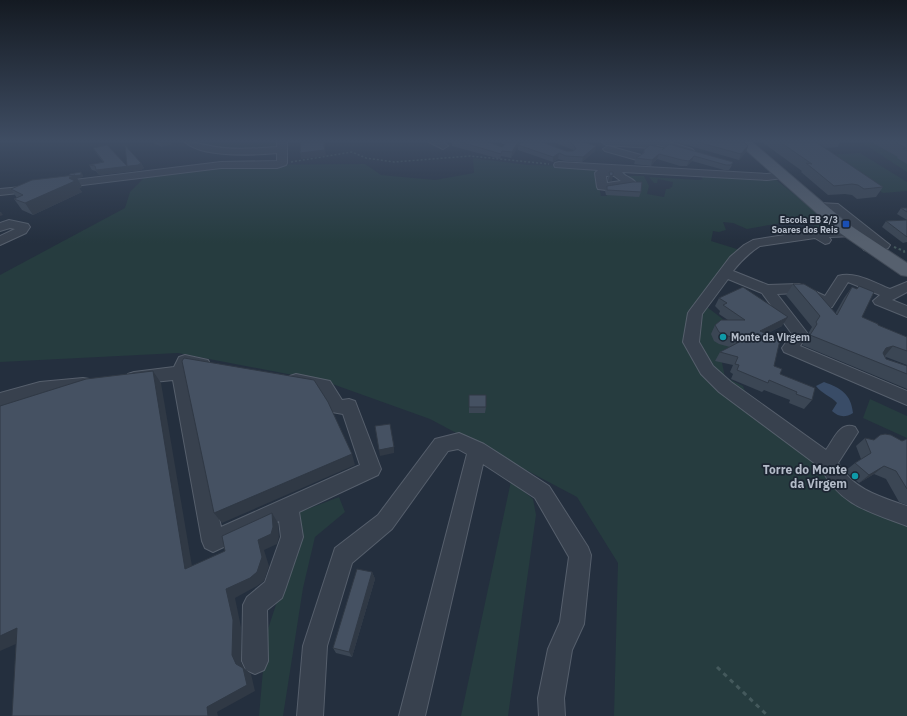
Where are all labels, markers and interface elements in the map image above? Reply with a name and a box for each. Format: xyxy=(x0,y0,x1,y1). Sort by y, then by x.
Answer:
place label: Escola EB 2/3 Soares dos Reis xyxy=(772,214,838,235)
marker: Escola EB 2/3 Soares dos Reis xyxy=(841,219,851,229)
place label: Monte da Virgem xyxy=(731,331,810,344)
marker: Monte da Virgem xyxy=(718,332,728,342)
place label: Torre do Monte da Virgem xyxy=(763,462,847,491)
marker: Torre do Monte da Virgem xyxy=(850,471,860,481)

